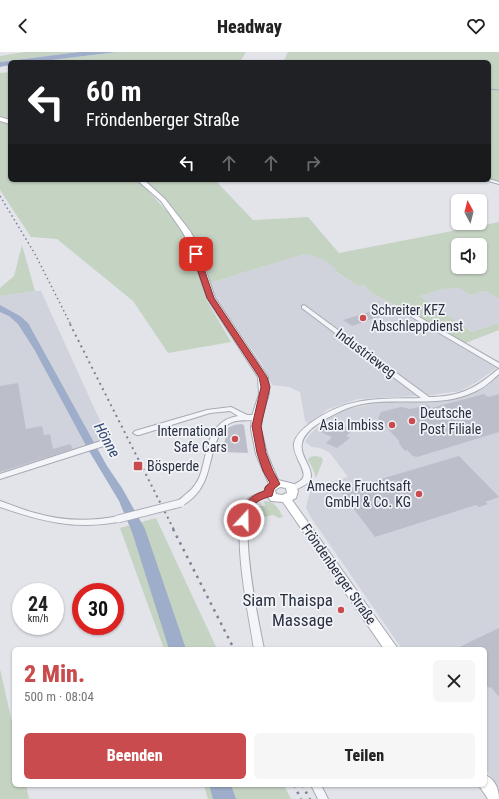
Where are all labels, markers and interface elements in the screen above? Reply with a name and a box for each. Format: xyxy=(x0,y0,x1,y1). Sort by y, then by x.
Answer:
icon: back xyxy=(12,15,34,37)
icon: heart xyxy=(465,15,487,37)
text: Headway xyxy=(217,16,282,37)
text: 60 m xyxy=(86,75,142,108)
icon: left xyxy=(20,76,72,128)
text: Fröndenberger Straße xyxy=(86,109,239,130)
icon: left xyxy=(176,152,198,174)
icon: ahead xyxy=(218,152,240,174)
icon: ahead xyxy=(260,152,282,174)
icon: right xyxy=(302,152,324,174)
north arrow xyxy=(451,194,487,230)
map controls xyxy=(451,194,487,274)
pin xyxy=(179,237,213,271)
button: sound xyxy=(451,238,487,274)
icon: arrive xyxy=(185,243,207,265)
place label: Schreiter KFZ Abschleppdienst xyxy=(371,302,463,334)
marker: Schreiter KFZ Abschleppdienst xyxy=(358,313,368,323)
street label: Industrieweg xyxy=(333,325,399,381)
place label: Deutsche Post Filiale xyxy=(420,405,482,437)
marker: Deutsche Post Filiale xyxy=(407,416,417,426)
place label: Asia Imbiss xyxy=(319,417,384,433)
water label: Hönne xyxy=(90,419,124,461)
marker: Asia Imbiss xyxy=(387,420,397,430)
place label: International Safe Cars xyxy=(157,423,227,455)
marker: International Safe Cars xyxy=(230,434,240,444)
place label: Bösperde xyxy=(147,458,200,474)
marker: Bösperde xyxy=(132,460,144,472)
place label: Amecke Fruchtsaft GmbH & Co. KG xyxy=(307,478,411,510)
marker: Amecke Fruchtsaft GmbH & Co. KG xyxy=(414,489,424,499)
position arrow xyxy=(223,499,265,541)
street label: Fröndenberger Straße xyxy=(298,521,380,628)
speed limit sign: 30 xyxy=(72,583,124,635)
place label: Siam Thaispa Massage xyxy=(242,590,333,630)
text: 24 xyxy=(28,592,48,616)
marker: Siam Thaispa Massage xyxy=(336,605,346,615)
text: km/h xyxy=(28,613,48,624)
text: 2 Min. xyxy=(24,660,85,688)
button: close xyxy=(433,660,475,702)
text: 500 m · 08:04 xyxy=(24,689,94,704)
button: Beenden xyxy=(24,733,246,779)
button: Teilen xyxy=(254,733,475,779)

